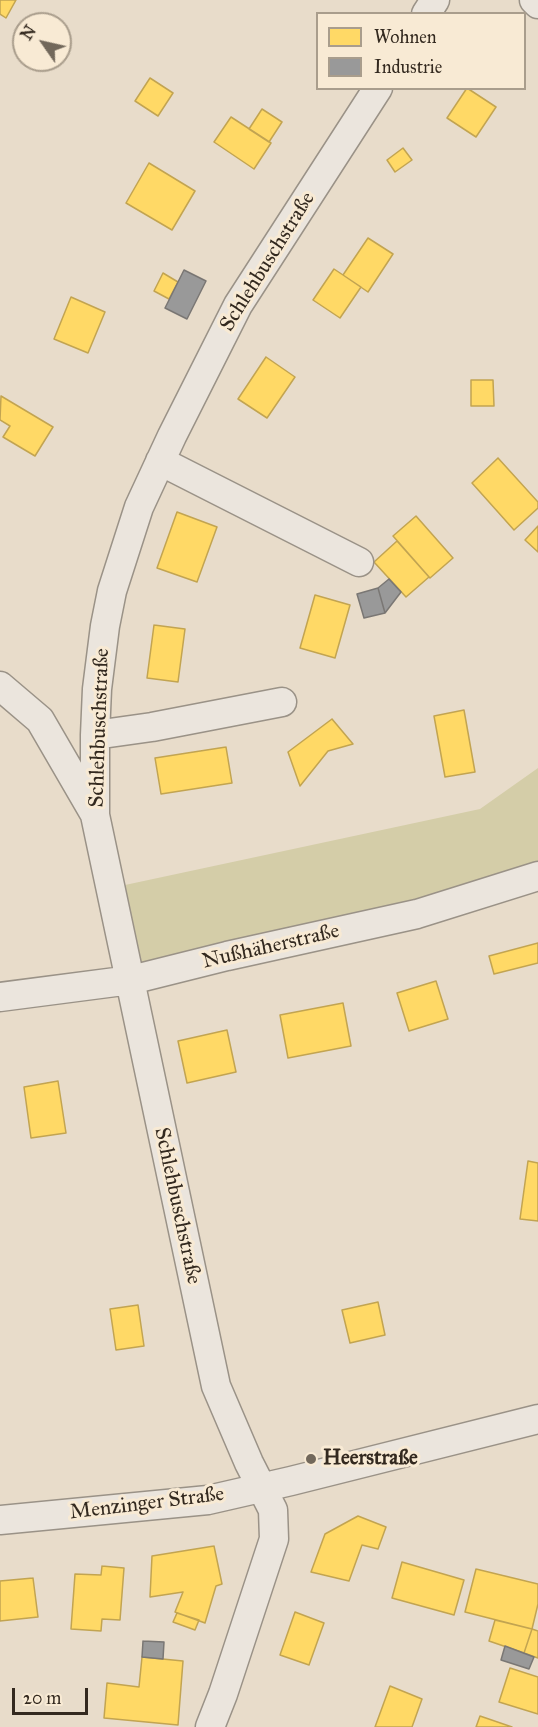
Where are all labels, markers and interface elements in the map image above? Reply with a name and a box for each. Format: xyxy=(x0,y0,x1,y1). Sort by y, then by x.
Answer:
north arrow xyxy=(12,12,72,72)
legend xyxy=(316,12,526,90)
text: N xyxy=(17,22,40,44)
text: Wohnen xyxy=(374,26,436,48)
text: Industrie xyxy=(374,56,442,78)
street label: Schlehbuschstraße xyxy=(215,188,321,336)
street label: Schlehbuschstraße xyxy=(85,648,115,808)
street label: Nußhäherstraße xyxy=(200,919,342,975)
street label: Schlehbuschstraße xyxy=(148,1125,206,1287)
place label: Heerstraße xyxy=(323,1446,418,1472)
marker: Heerstraße xyxy=(304,1452,318,1466)
street label: Menzinger Straße xyxy=(68,1482,226,1526)
scale bar xyxy=(15,1676,92,1714)
text: 20 m xyxy=(23,1687,61,1709)

